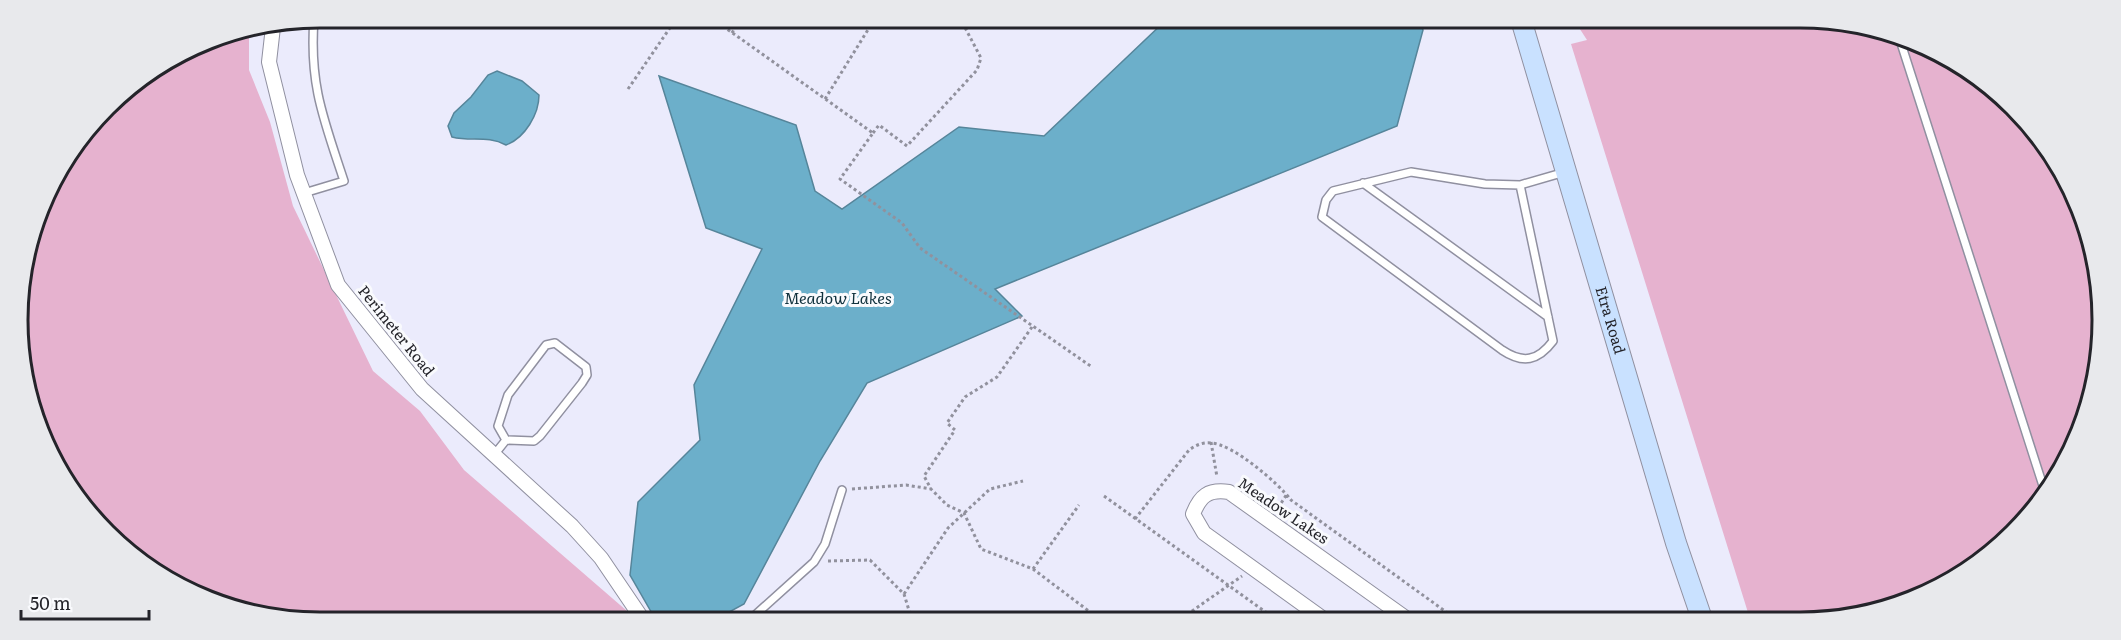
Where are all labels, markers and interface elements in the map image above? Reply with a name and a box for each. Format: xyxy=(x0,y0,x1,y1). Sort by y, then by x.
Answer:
street label: Perimeter Road xyxy=(353,280,441,380)
street label: Etra Road xyxy=(1591,283,1632,357)
water label: Meadow Lakes xyxy=(784,285,892,309)
street label: Meadow Lakes xyxy=(1234,471,1334,549)
scale bar xyxy=(21,583,148,621)
text: 50 m xyxy=(30,589,71,616)

